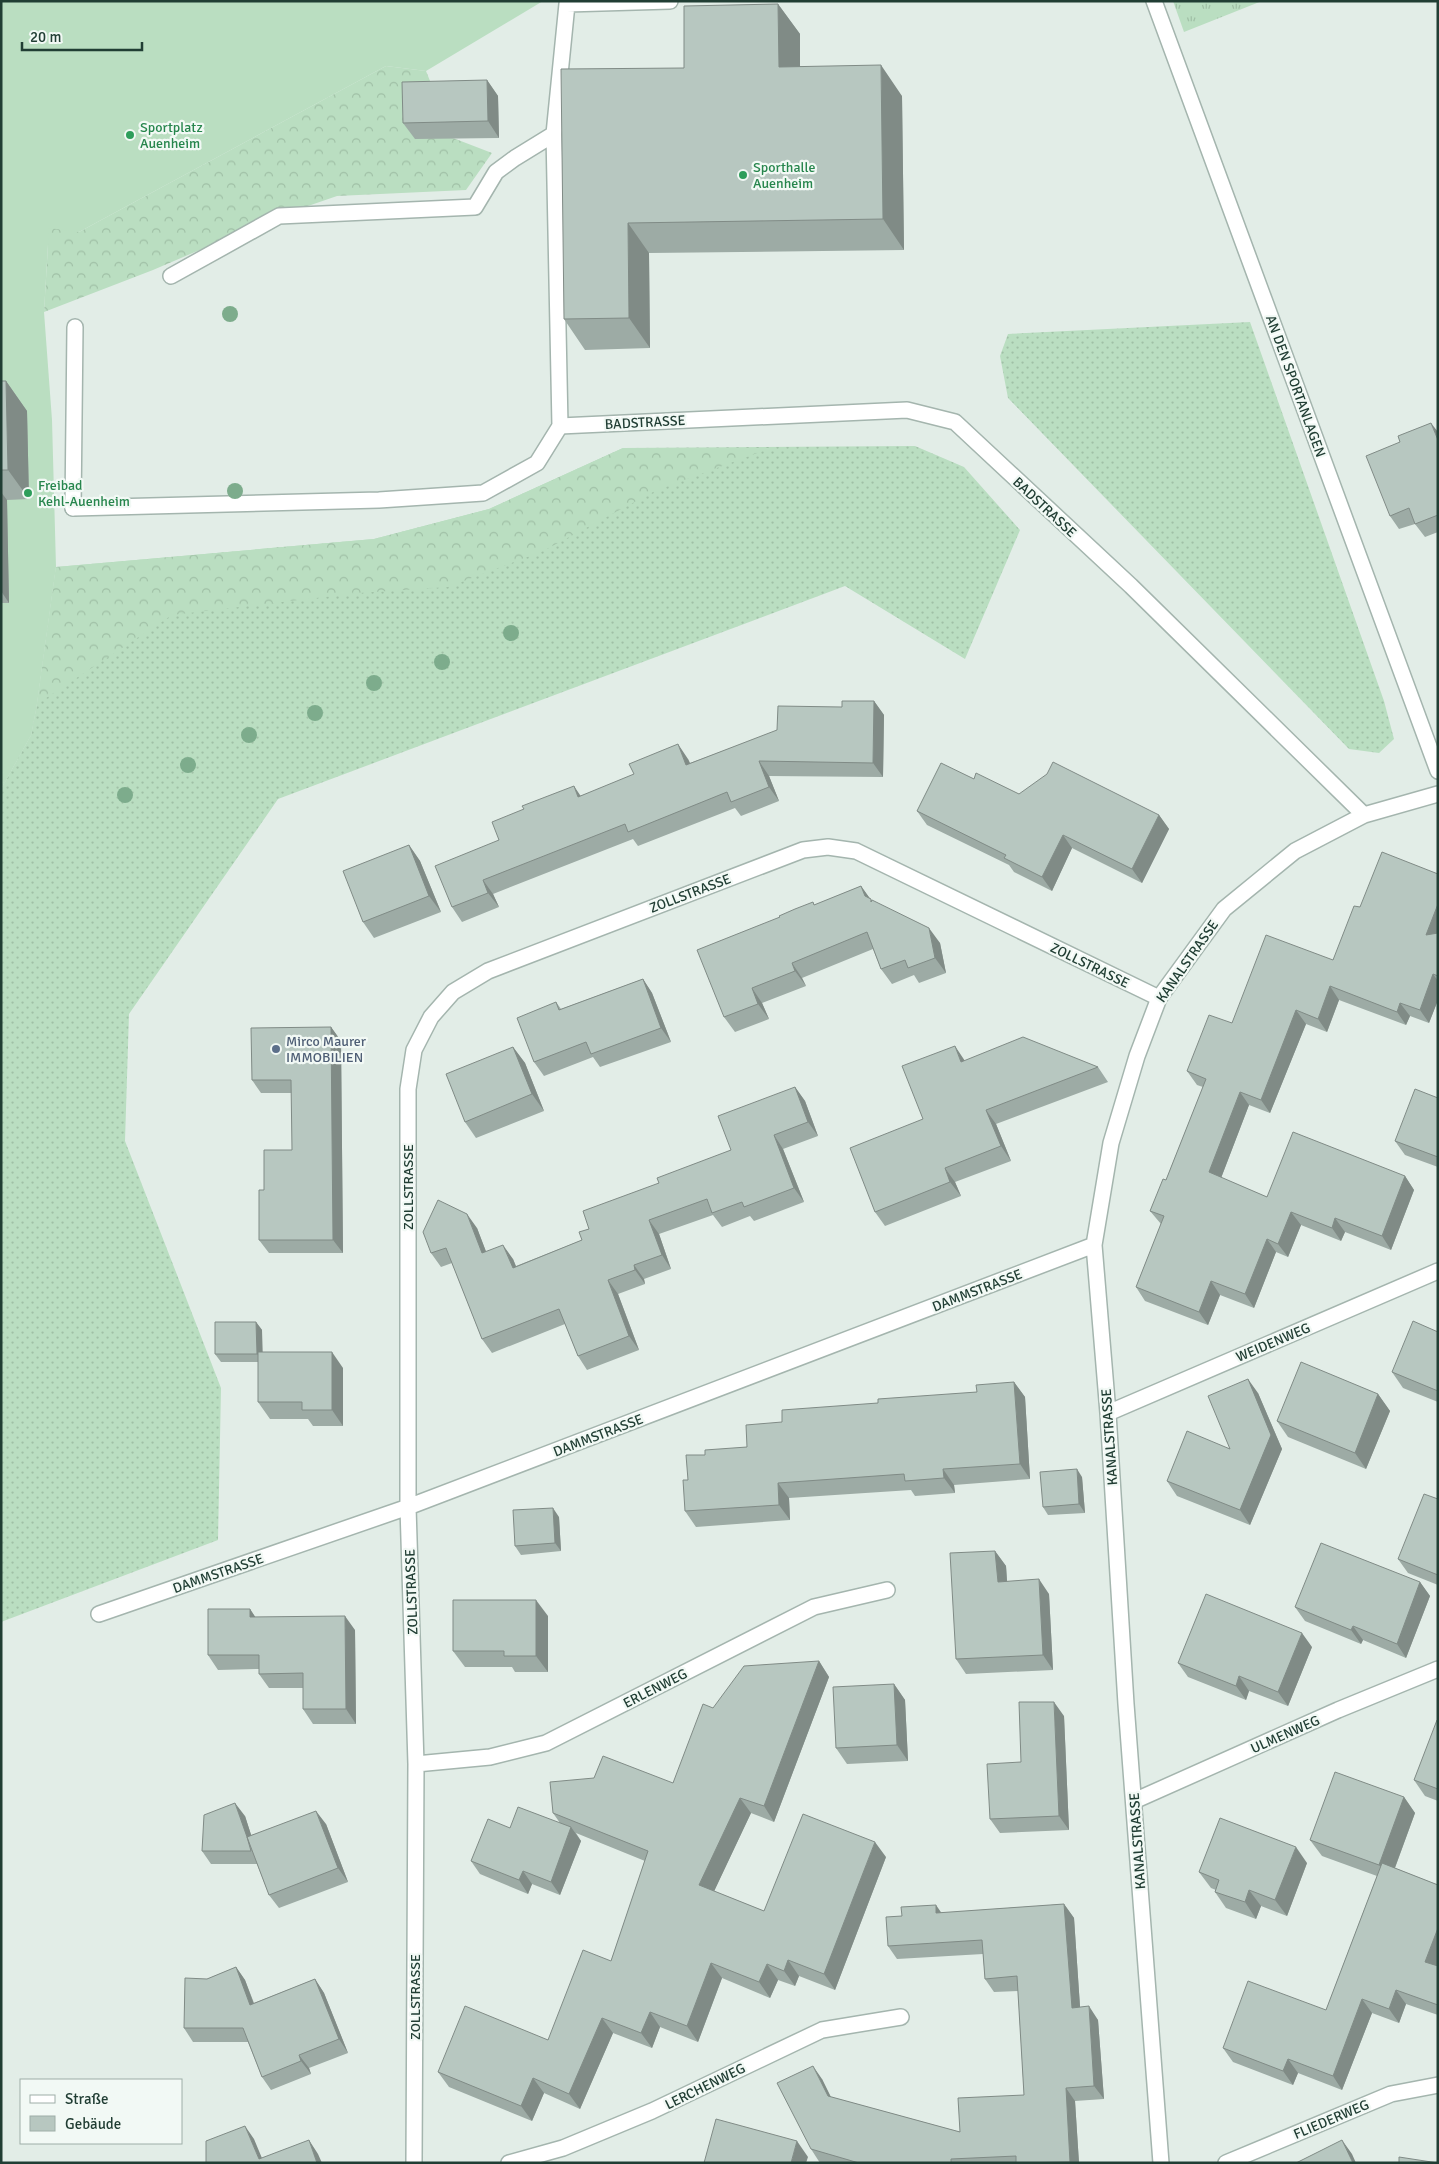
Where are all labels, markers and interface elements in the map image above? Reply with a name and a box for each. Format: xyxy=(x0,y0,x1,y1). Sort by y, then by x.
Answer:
scale bar xyxy=(22,20,142,52)
text: 20 m xyxy=(30,28,61,46)
place label: Sportplatz Auenheim xyxy=(140,119,203,152)
marker: Sportplatz Auenheim xyxy=(124,129,136,141)
place label: Sporthalle Auenheim xyxy=(753,159,815,192)
marker: Sporthalle Auenheim xyxy=(737,169,749,181)
street label: AN DEN SPORTANLAGEN xyxy=(1262,313,1329,460)
street label: BADSTRASSE xyxy=(604,412,686,433)
street label: BADSTRASSE xyxy=(1009,474,1080,541)
place label: Freibad Kehl-Auenheim xyxy=(38,477,130,510)
marker: Freibad Kehl-Auenheim xyxy=(22,487,34,499)
street label: ZOLLSTRASSE xyxy=(647,870,733,917)
street label: KANALSTRASSE xyxy=(1153,917,1222,1006)
street label: ZOLLSTRASSE xyxy=(1047,939,1132,992)
place label: Mirco Maurer IMMOBILIEN xyxy=(286,1033,367,1066)
marker: Mirco Maurer IMMOBILIEN xyxy=(270,1043,282,1055)
street label: ZOLLSTRASSE xyxy=(400,1144,417,1230)
street label: DAMMSTRASSE xyxy=(930,1266,1025,1315)
street label: WEIDENWEG xyxy=(1233,1319,1313,1366)
street label: KANALSTRASSE xyxy=(1098,1388,1121,1486)
street label: DAMMSTRASSE xyxy=(551,1411,646,1460)
street label: ZOLLSTRASSE xyxy=(402,1549,421,1635)
street label: DAMMSTRASSE xyxy=(171,1550,266,1597)
street label: ERLENWEG xyxy=(620,1665,690,1712)
street label: ULMENWEG xyxy=(1248,1712,1322,1757)
street label: KANALSTRASSE xyxy=(1126,1792,1149,1890)
street label: ZOLLSTRASSE xyxy=(407,1954,424,2040)
street label: LERCHENWEG xyxy=(662,2060,748,2113)
legend xyxy=(20,2079,182,2144)
text: Straße xyxy=(65,2090,109,2108)
street label: FLIEDERWEG xyxy=(1291,2096,1372,2143)
text: Gebäude xyxy=(65,2115,121,2133)

